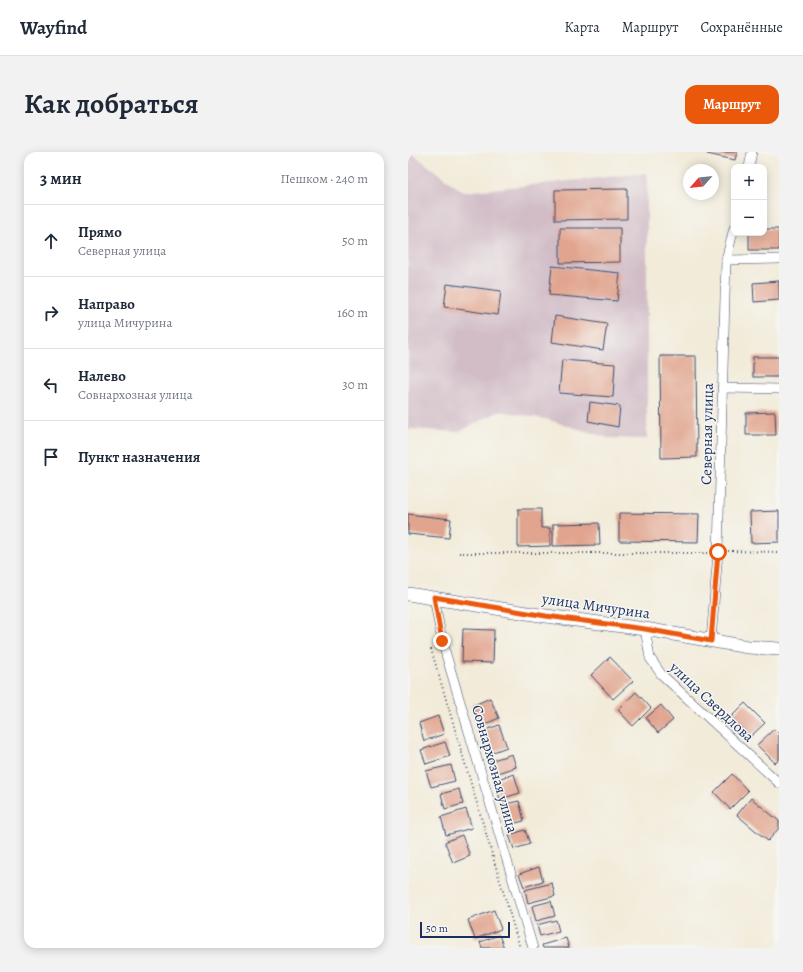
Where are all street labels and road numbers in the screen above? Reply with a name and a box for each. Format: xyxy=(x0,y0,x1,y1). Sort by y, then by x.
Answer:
street label: Северная улица xyxy=(696,383,718,485)
street label: улица Мичурина xyxy=(540,588,651,623)
street label: улица Свердлова xyxy=(665,657,759,746)
street label: Совнархозная улица xyxy=(467,703,523,835)

